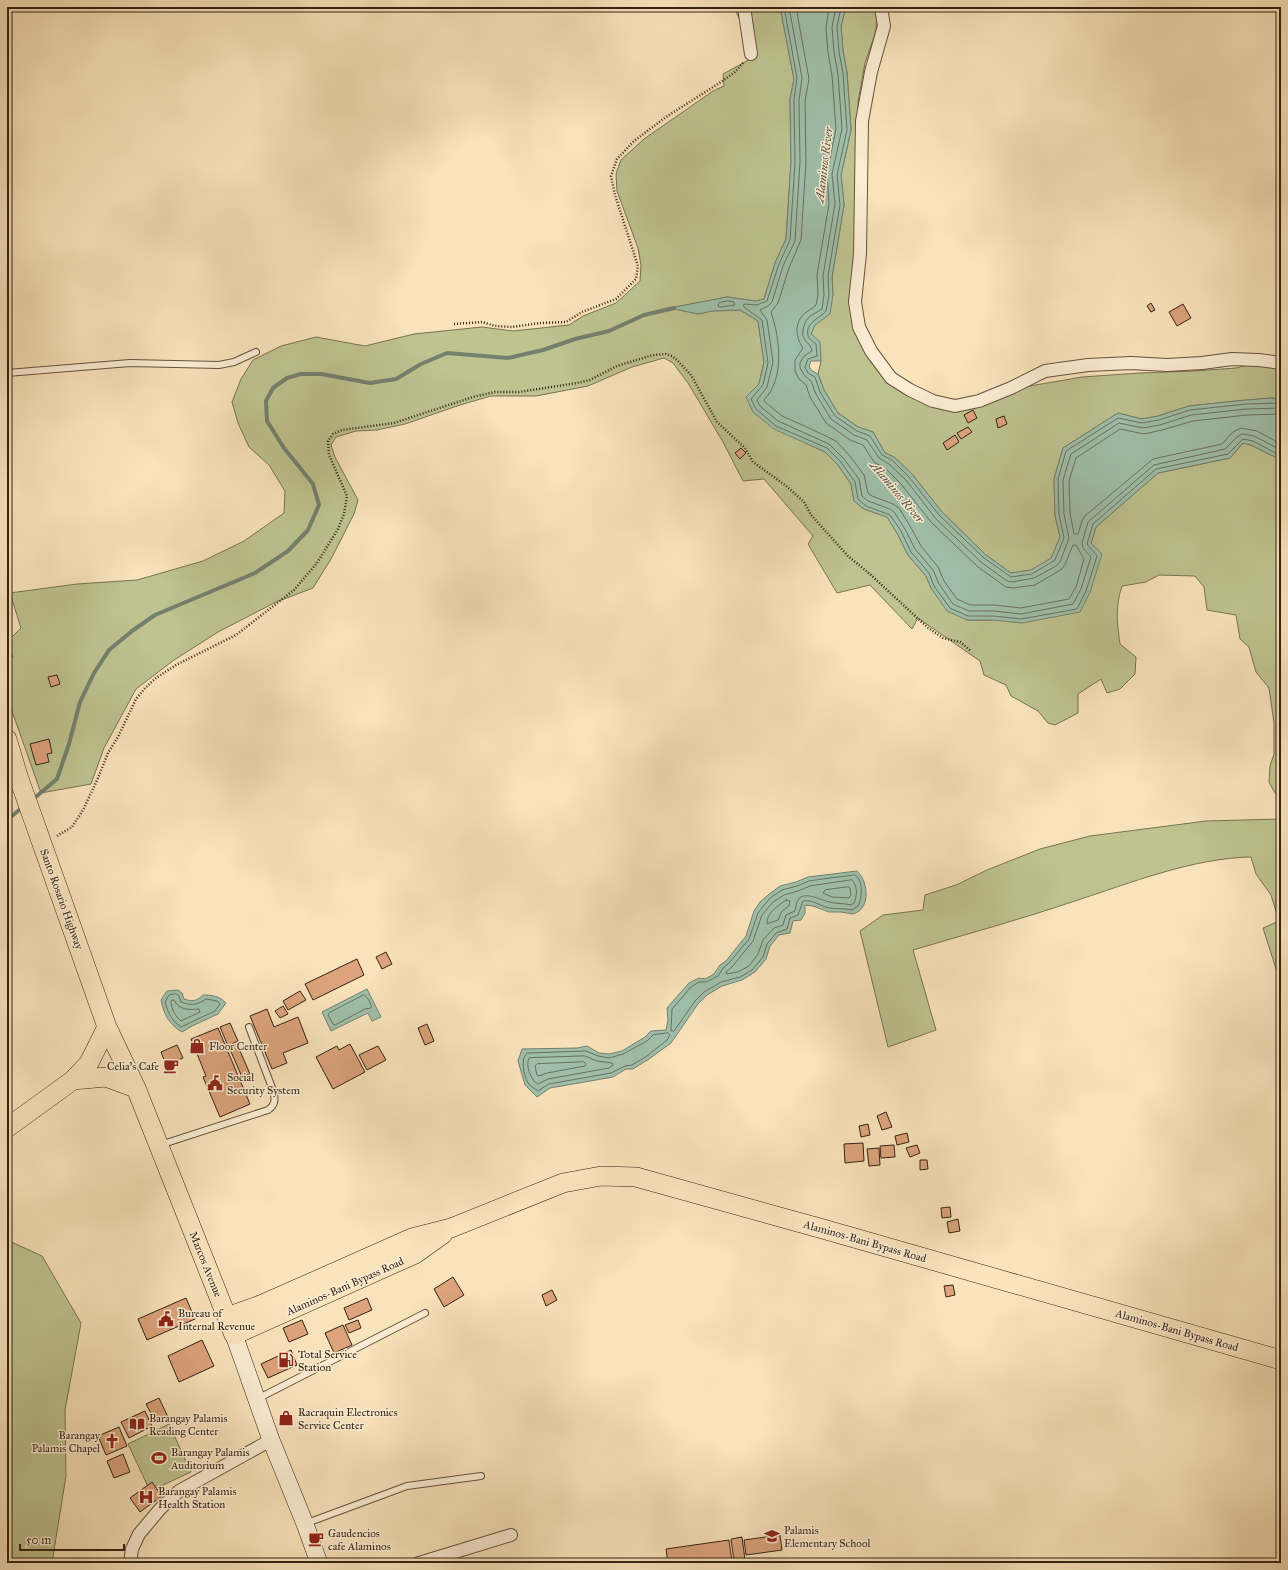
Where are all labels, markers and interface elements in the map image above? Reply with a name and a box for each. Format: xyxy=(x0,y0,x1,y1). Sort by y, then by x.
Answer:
water label: Alaminos River xyxy=(812,125,836,206)
water label: Alaminos River xyxy=(866,457,928,527)
street label: Santo Rosario Highway xyxy=(37,847,86,952)
shop icon: Floor Center xyxy=(188,1037,206,1055)
place label: Floor Center xyxy=(209,1040,268,1053)
cafe icon: Celia's Cafe xyxy=(162,1057,180,1075)
place label: Celia's Cafe xyxy=(107,1060,159,1073)
place label: Social Security System xyxy=(227,1071,301,1097)
public building icon: Social Security System xyxy=(206,1074,224,1092)
street label: Alaminos-Bani Bypass Road xyxy=(801,1217,928,1265)
street label: Marcos Avenue xyxy=(186,1229,225,1299)
street label: Alaminos-Bani Bypass Road xyxy=(284,1254,406,1319)
street label: Alaminos-Bani Bypass Road xyxy=(1113,1306,1240,1354)
place label: Bureau of Internal Revenue xyxy=(178,1307,256,1333)
public building icon: Bureau of Internal Revenue xyxy=(157,1310,175,1328)
place label: Total Service Station xyxy=(298,1348,357,1374)
fuel station icon: Total Service Station xyxy=(277,1351,295,1369)
place label: Racraquin Electronics Service Center xyxy=(298,1406,397,1432)
shop icon: Racraquin Electronics Service Center xyxy=(277,1409,295,1427)
place label: Barangay Palamis Reading Center xyxy=(149,1412,227,1438)
library icon: Barangay Palamis Reading Center xyxy=(128,1415,146,1433)
place label: Barangay Palamis Chapel xyxy=(32,1429,101,1455)
church icon: Barangay Palamis Chapel xyxy=(103,1432,121,1450)
place label: Barangay Palamis Auditorium xyxy=(170,1446,249,1472)
sports icon: Barangay Palamis Auditorium xyxy=(150,1449,168,1467)
place label: Barangay Palamis Health Station xyxy=(158,1485,236,1511)
hospital icon: Barangay Palamis Health Station xyxy=(137,1488,155,1506)
place label: Palamis Elementary School xyxy=(784,1524,871,1550)
scale bar xyxy=(20,1526,124,1552)
place label: Gaudencios cafe Alaminos xyxy=(328,1527,391,1553)
school or university icon: Palamis Elementary School xyxy=(763,1527,781,1545)
cafe icon: Gaudencios cafe Alaminos xyxy=(307,1530,325,1548)
text: 50 m xyxy=(26,1533,51,1547)

